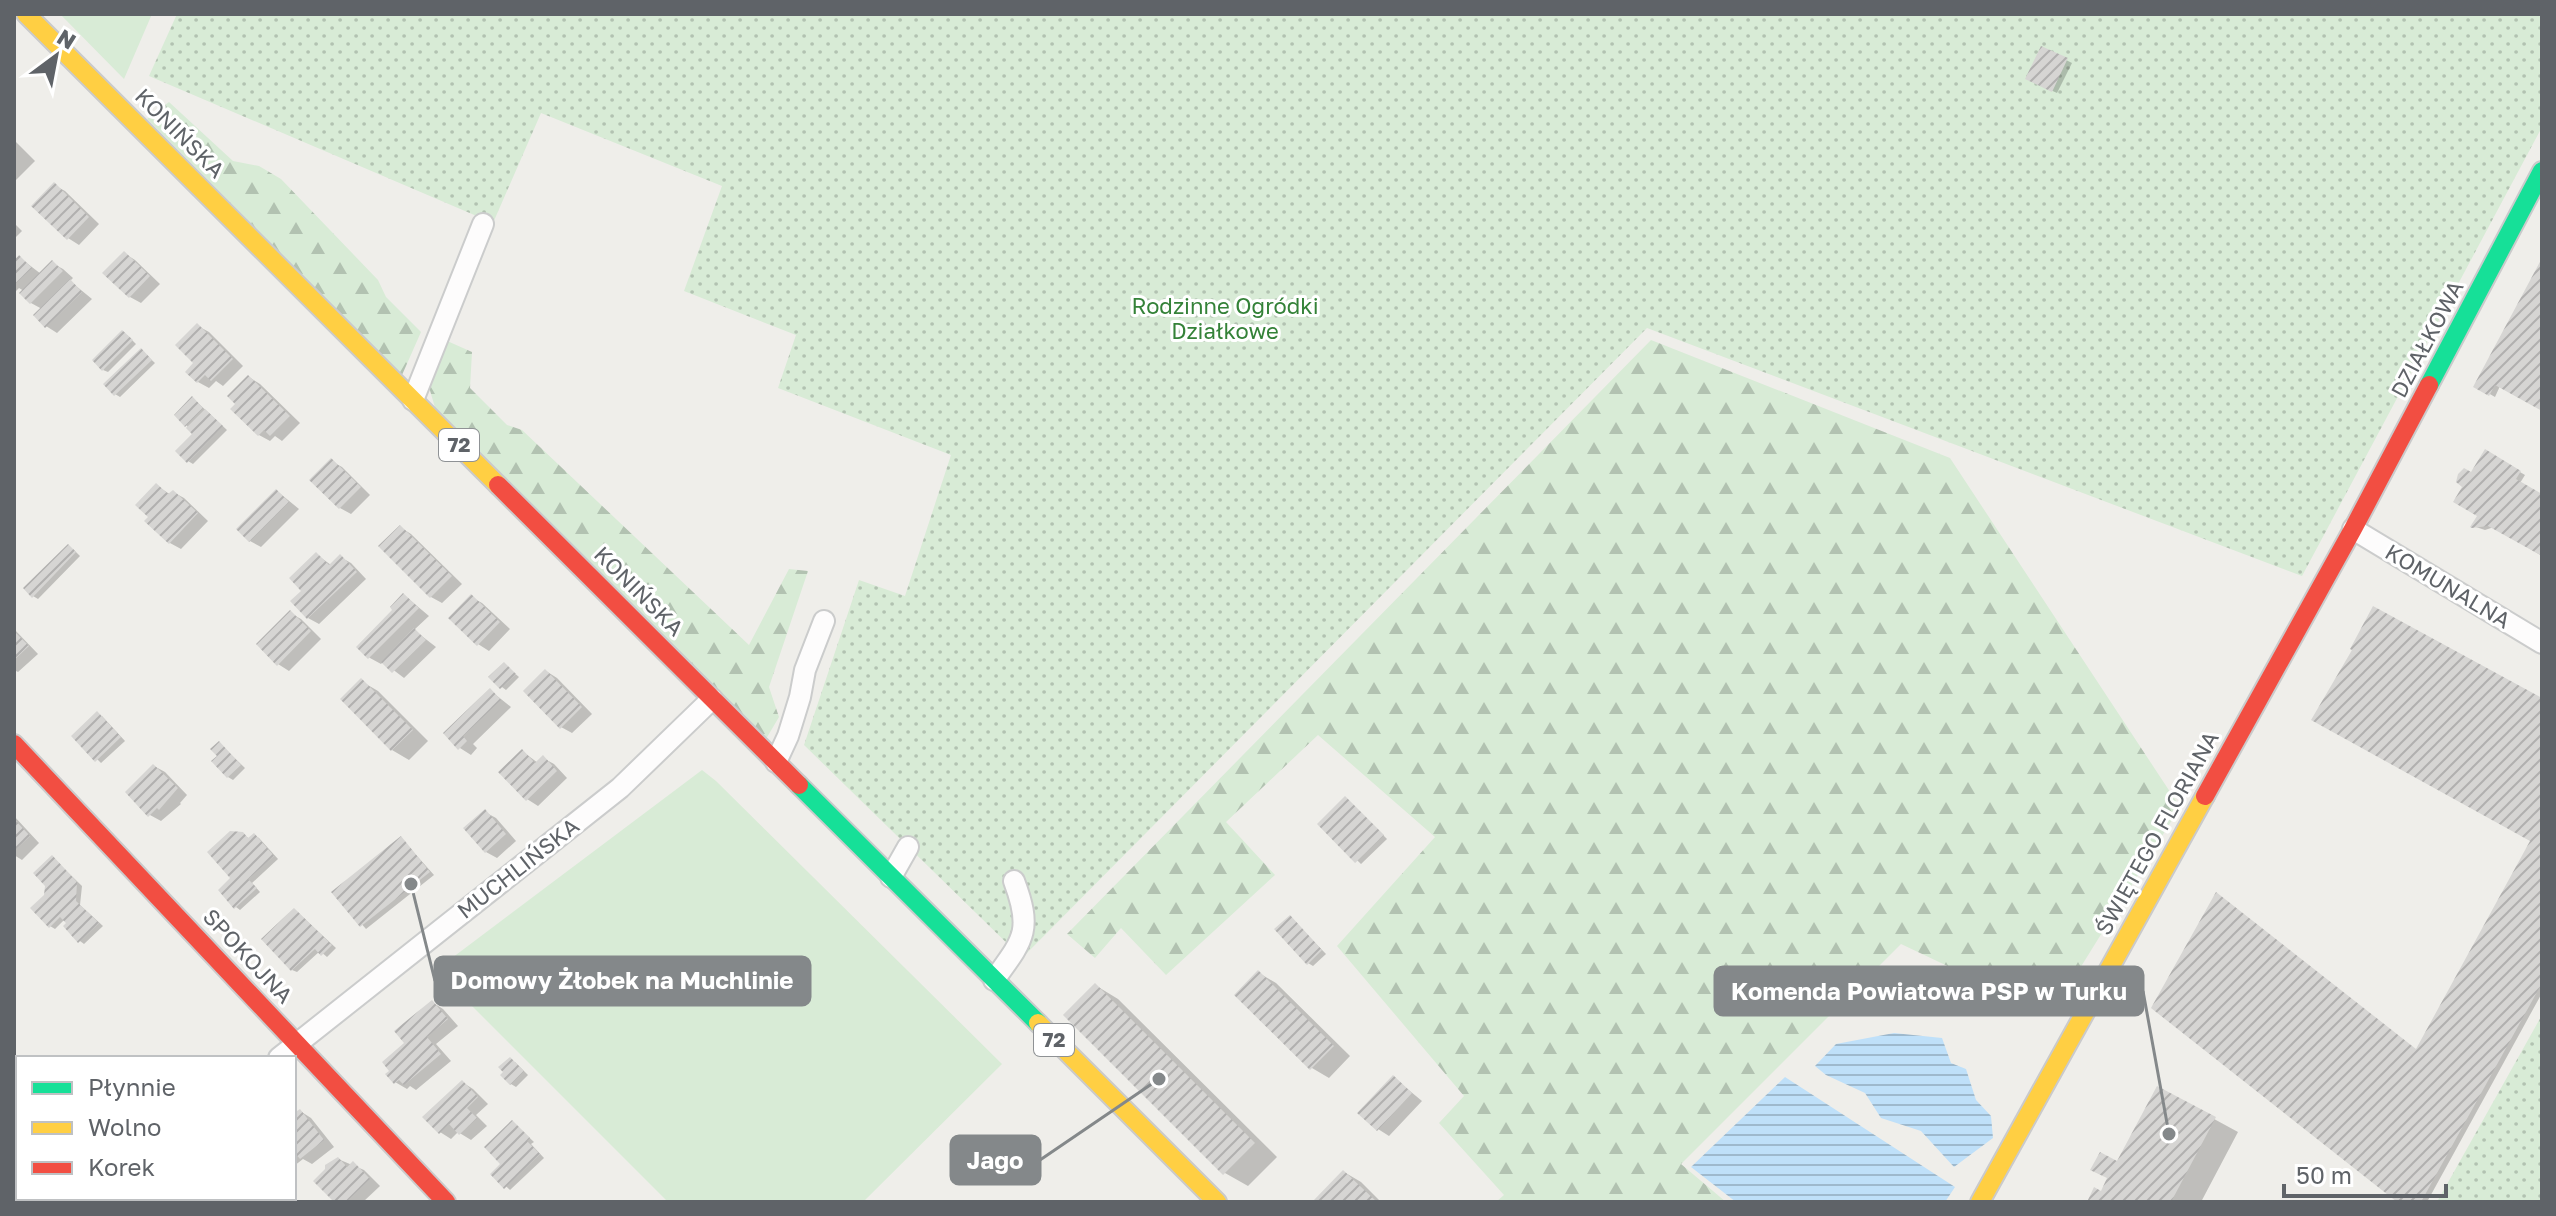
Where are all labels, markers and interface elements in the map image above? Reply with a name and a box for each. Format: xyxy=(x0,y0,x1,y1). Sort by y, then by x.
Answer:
north arrow xyxy=(16,16,96,96)
text: N xyxy=(53,23,81,54)
street label: KONIŃSKA xyxy=(130,82,231,183)
street label: DZIAŁKOWA xyxy=(2385,276,2469,402)
park label: Rodzinne Ogródki Działkowe xyxy=(1131,292,1319,344)
road number: 72 xyxy=(439,429,479,461)
street label: KOMUNALNA xyxy=(2381,538,2516,634)
street label: KONIŃSKA xyxy=(589,540,690,641)
street label: ŚWIĘTEGO FLORIANA xyxy=(2089,726,2224,939)
street label: MUCHLIŃSKA xyxy=(451,811,584,924)
street label: SPOKOJNA xyxy=(198,903,299,1009)
callout: Domowy Żłobek na Muchlinie xyxy=(435,957,810,1005)
text: Domowy Żłobek na Muchlinie xyxy=(451,965,793,994)
callout: Komenda Powiatowa PSP w Turku xyxy=(1715,967,2143,1015)
text: Komenda Powiatowa PSP w Turku xyxy=(1731,976,2127,1005)
road number: 72 xyxy=(1034,1024,1074,1056)
legend xyxy=(16,1056,296,1200)
text: Płynnie xyxy=(88,1072,176,1101)
text: Wolno xyxy=(88,1112,161,1141)
callout: Jago xyxy=(951,1136,1040,1184)
text: Jago xyxy=(967,1145,1023,1174)
scale bar xyxy=(2284,1148,2446,1198)
text: Korek xyxy=(88,1152,155,1181)
text: 50 m xyxy=(2296,1160,2352,1189)

